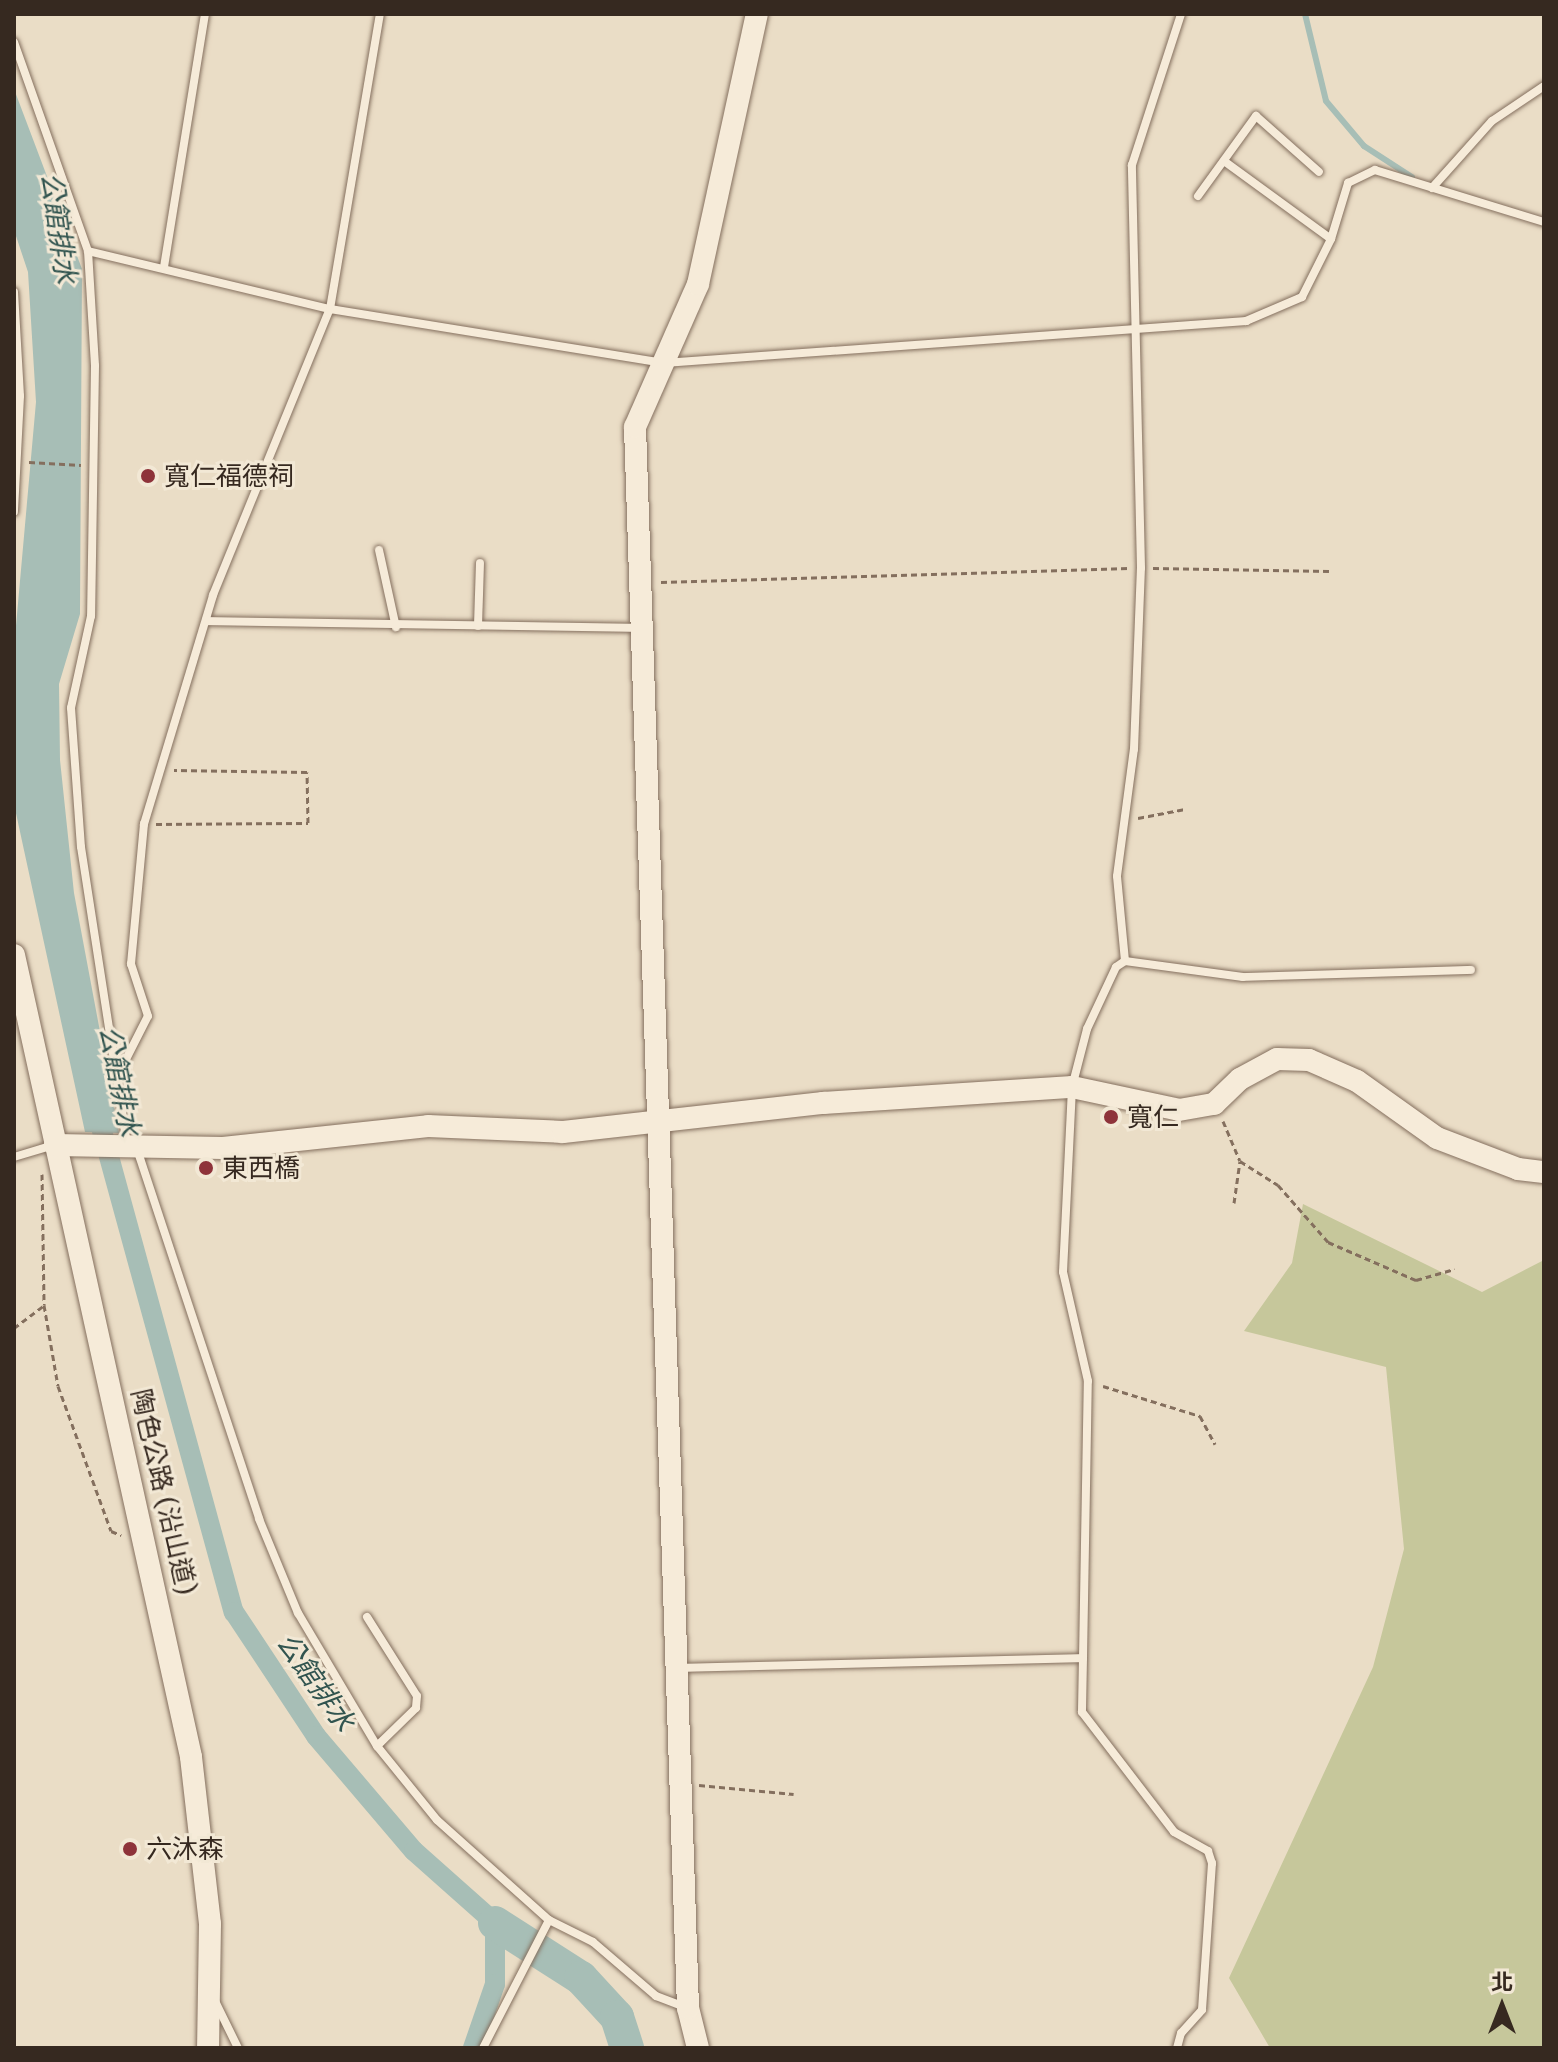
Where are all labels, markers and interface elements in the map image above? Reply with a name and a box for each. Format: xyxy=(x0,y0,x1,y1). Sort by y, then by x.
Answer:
water label: 公館排水 xyxy=(35,170,83,286)
place label: 寬仁福德祠 xyxy=(164,460,294,492)
marker: 寬仁福德祠 xyxy=(139,467,157,485)
water label: 公館排水 xyxy=(93,1023,147,1139)
place label: 寬仁 xyxy=(1127,1101,1179,1133)
marker: 寬仁 xyxy=(1102,1108,1120,1126)
place label: 東西橋 xyxy=(222,1152,300,1184)
marker: 東西橋 xyxy=(197,1159,215,1177)
street label: 陶色公路 (沿山道) xyxy=(125,1386,203,1598)
water label: 公館排水 xyxy=(270,1626,362,1738)
place label: 六沐森 xyxy=(146,1833,224,1865)
marker: 六沐森 xyxy=(121,1840,139,1858)
north arrow xyxy=(1462,1966,1542,2046)
text: 北 xyxy=(1491,1968,1513,1996)

